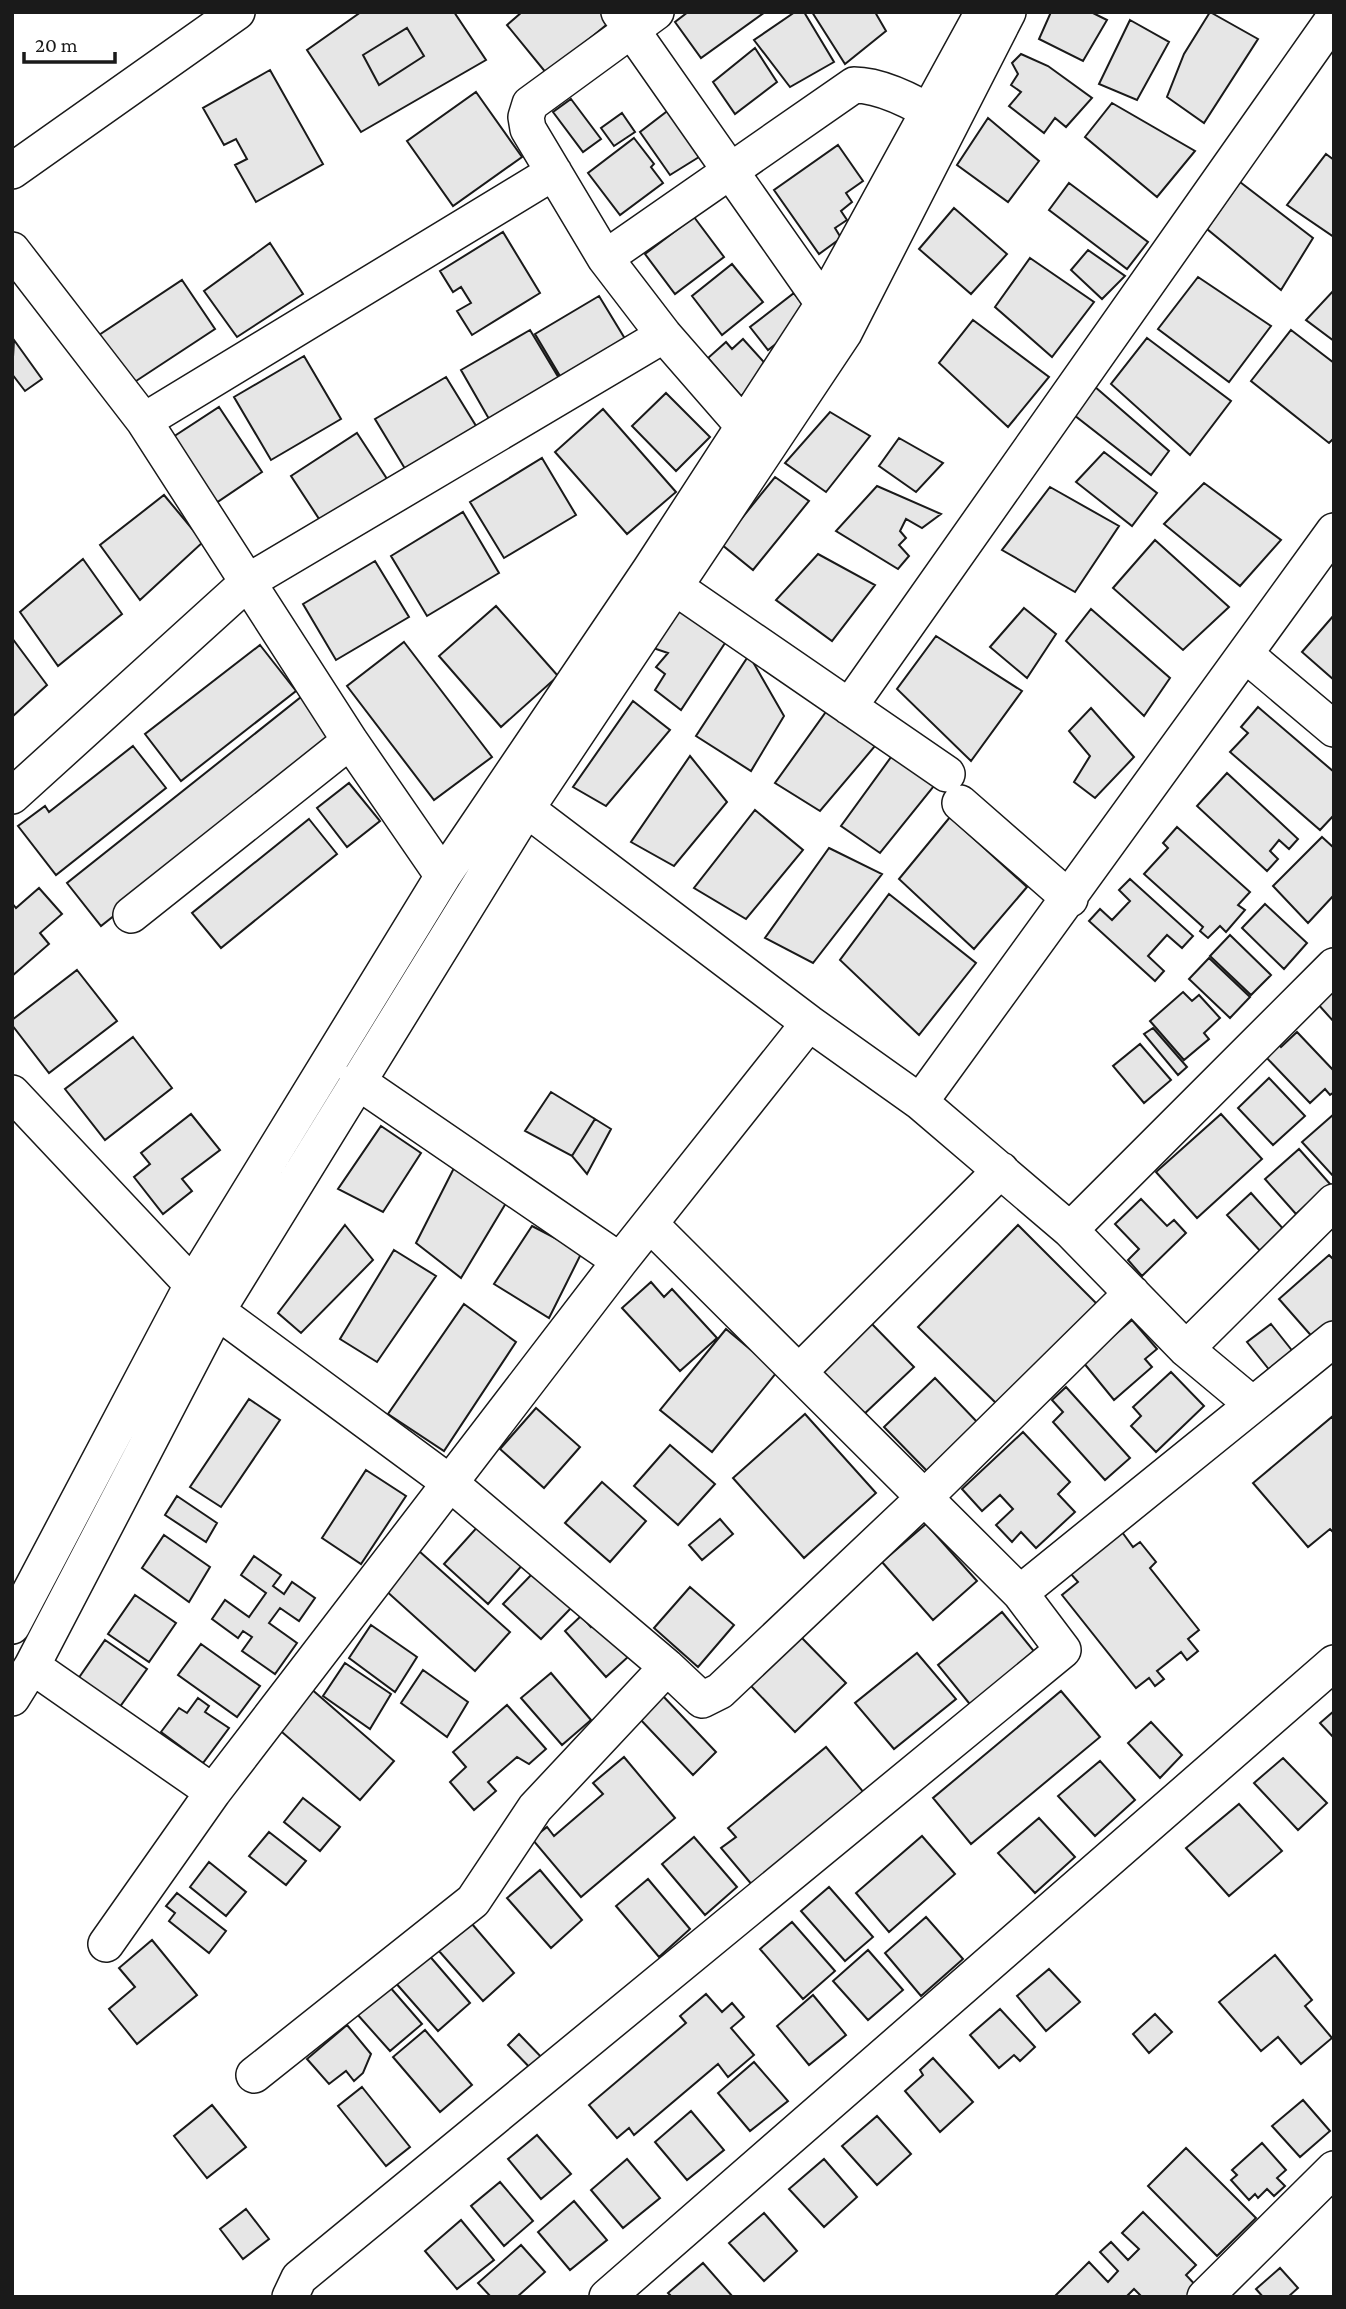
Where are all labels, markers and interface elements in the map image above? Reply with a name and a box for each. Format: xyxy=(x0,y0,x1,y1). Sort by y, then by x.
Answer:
scale bar xyxy=(24,21,116,65)
text: 20 m xyxy=(35,33,78,57)

